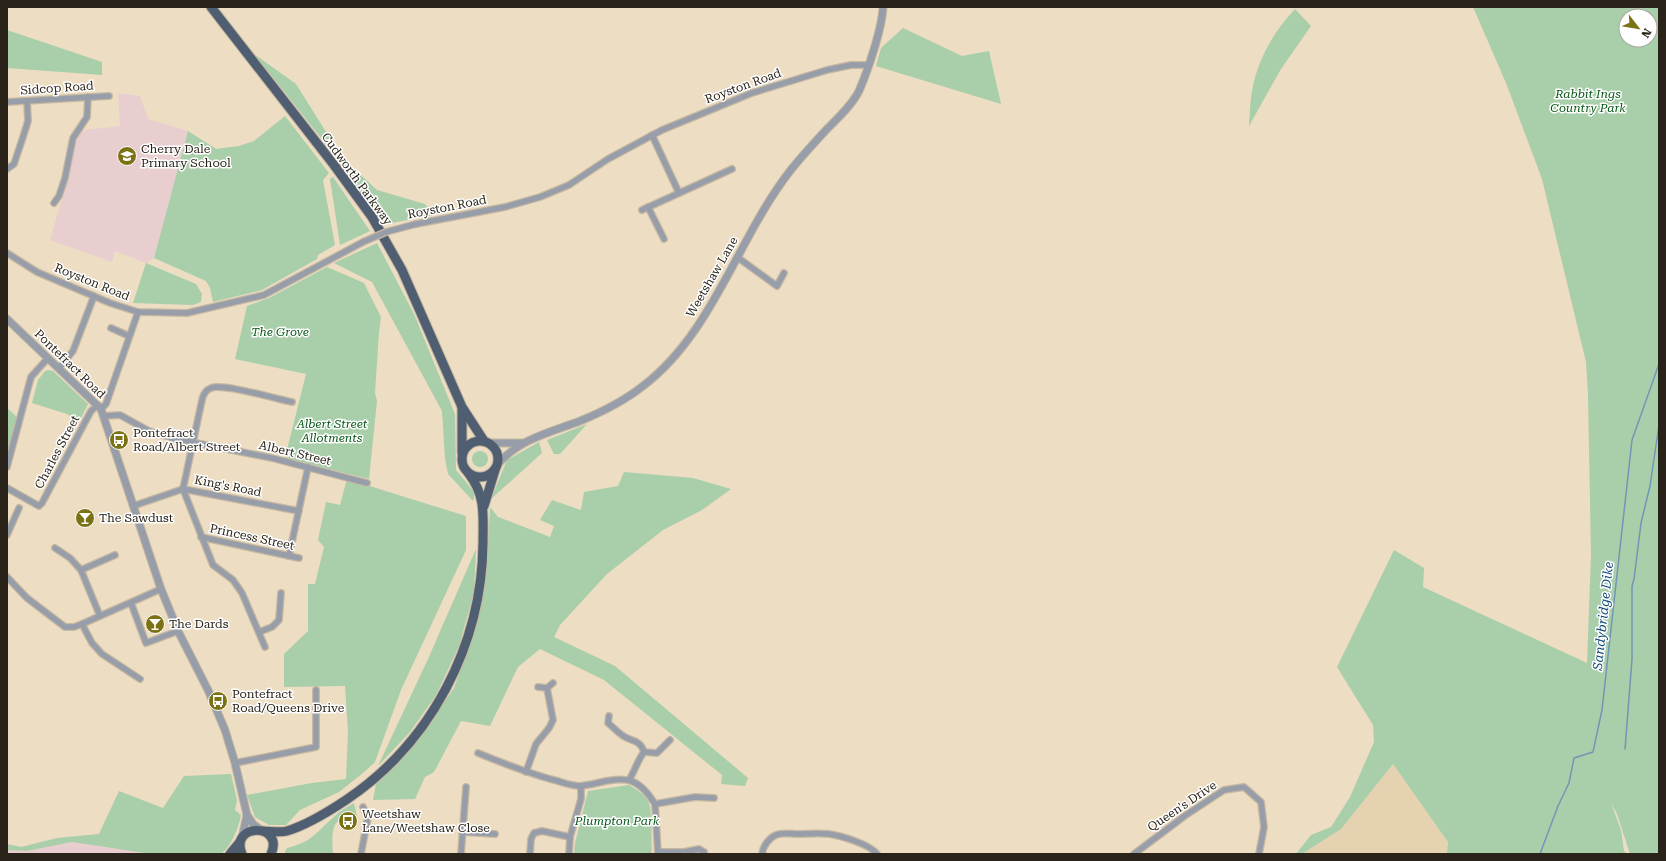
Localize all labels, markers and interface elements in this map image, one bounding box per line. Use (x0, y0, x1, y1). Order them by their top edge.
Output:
north arrow (1618, 8, 1658, 48)
text: N (1638, 26, 1654, 40)
street label: Royston Road (703, 66, 783, 106)
street label: Sidcop Road (20, 78, 94, 98)
park label: Rabbit Ings Country Park (1550, 87, 1626, 115)
street label: Cudworth Parkway (319, 130, 396, 229)
place label: Cherry Dale Primary School (141, 142, 231, 170)
school or university icon: Cherry Dale Primary School (116, 145, 138, 167)
street label: Royston Road (406, 192, 488, 221)
street label: Weetshaw Lane (683, 234, 741, 320)
street label: Royston Road (52, 261, 132, 304)
park label: The Grove (251, 325, 309, 339)
street label: Pontefract Road (32, 327, 109, 402)
street label: Charles Street (32, 412, 82, 491)
park label: Albert Street Allotments (296, 417, 368, 445)
place label: Pontefract Road/Albert Street (133, 426, 241, 454)
bus stop icon: Pontefract Road/Albert Street (108, 429, 130, 451)
street label: Albert Street (258, 438, 333, 468)
street label: King's Road (193, 473, 263, 499)
bar icon: The Sawdust (74, 507, 96, 529)
place label: The Sawdust (99, 511, 174, 525)
street label: Princess Street (208, 521, 296, 553)
water label: Sandybridge Dike (1590, 560, 1616, 672)
bar icon: The Dards (144, 613, 166, 635)
place label: The Dards (169, 617, 229, 631)
place label: Pontefract Road/Queens Drive (232, 687, 345, 715)
bus stop icon: Pontefract Road/Queens Drive (207, 690, 229, 712)
street label: Queen's Drive (1145, 778, 1219, 834)
place label: Weetshaw Lane/Weetshaw Close (362, 807, 490, 835)
bus stop icon: Weetshaw Lane/Weetshaw Close (337, 810, 359, 832)
park label: Plumpton Park (574, 814, 660, 828)

